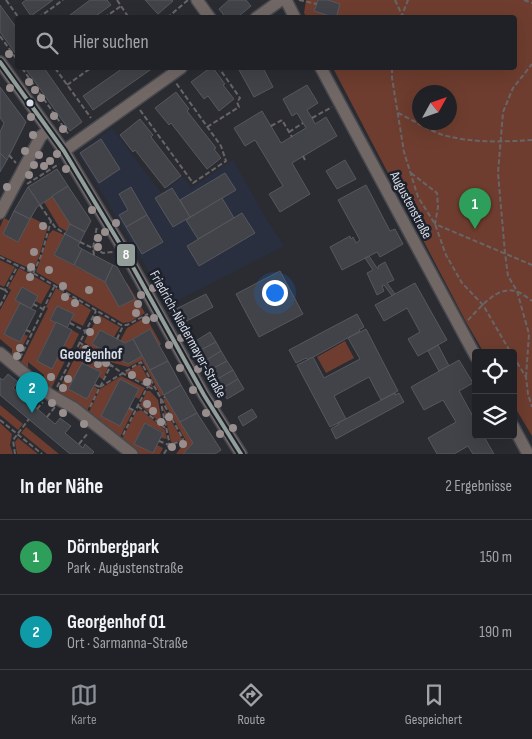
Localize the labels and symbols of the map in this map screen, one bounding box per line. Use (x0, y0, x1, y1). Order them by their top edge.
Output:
north arrow (412, 85, 457, 130)
unlabelled marker (25, 98, 35, 108)
street label: Augustenstraße (386, 167, 436, 242)
pin: 1 (459, 188, 491, 229)
line badge: 8 (116, 243, 136, 267)
text: 8 (123, 246, 130, 263)
street label: Friedrich-Niedermayer-Straße (146, 267, 230, 401)
your location (262, 280, 288, 306)
district label: Georgenhof (60, 345, 122, 364)
pin: 2 (16, 372, 48, 413)

